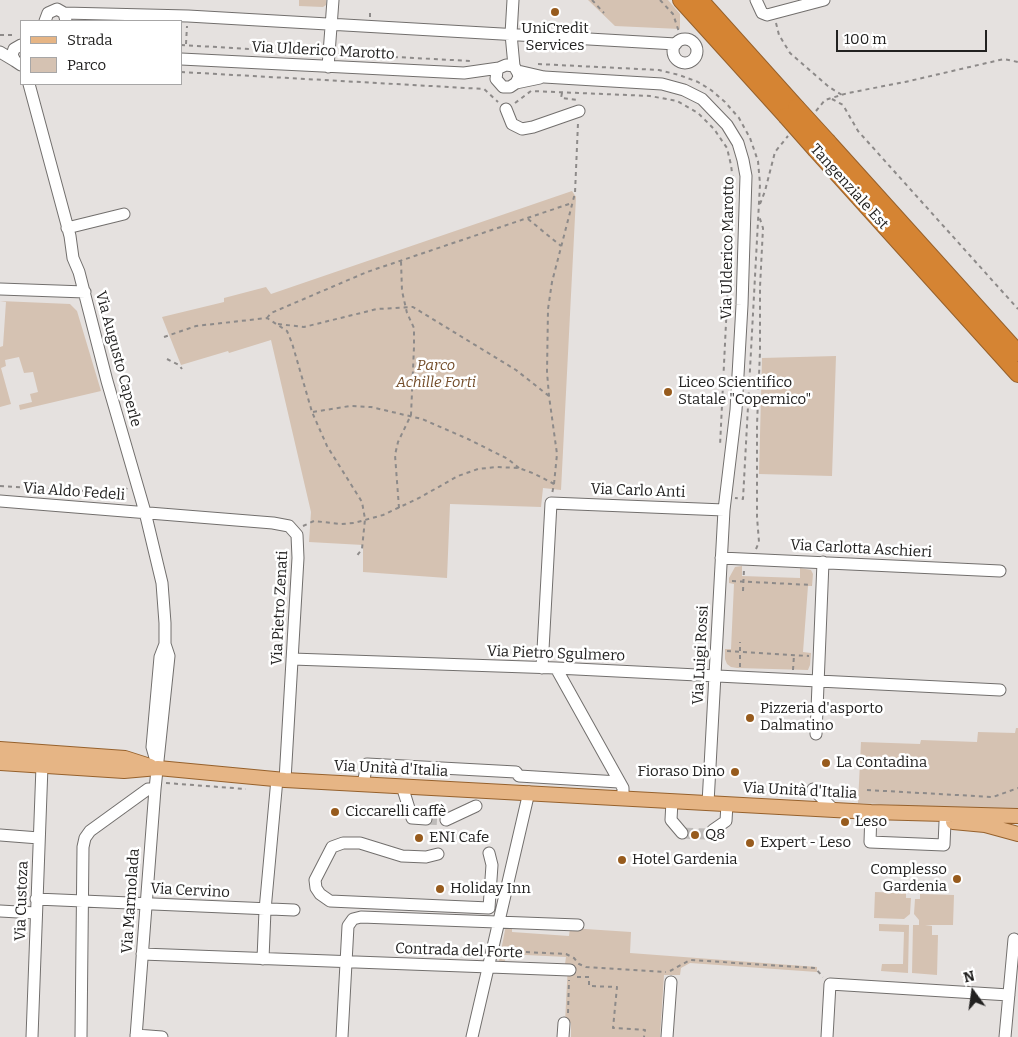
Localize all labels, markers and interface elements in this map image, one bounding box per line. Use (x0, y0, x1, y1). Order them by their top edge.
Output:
marker: UniCredit Services (549, 6, 561, 18)
legend (20, 20, 182, 85)
place label: UniCredit Services (521, 20, 589, 55)
scale bar (838, 20, 989, 52)
text: 100 m (844, 30, 887, 48)
text: Strada (67, 31, 113, 49)
street label: Via Ulderico Marotto (251, 38, 395, 64)
text: Parco (67, 56, 106, 74)
street label: Tangenziale Est (806, 141, 892, 233)
street label: Via Ulderico Marotto (718, 176, 738, 320)
street label: Via Augusto Caperle (91, 289, 145, 429)
park label: Parco Achille Forti (396, 357, 476, 392)
place label: Liceo Scientifico Statale "Copernico" (678, 374, 811, 409)
marker: Liceo Scientifico Statale "Copernico" (662, 386, 674, 398)
street label: Via Aldo Fedeli (22, 479, 126, 505)
street label: Via Carlo Anti (590, 480, 686, 502)
street label: Via Carlotta Aschieri (790, 536, 932, 562)
street label: Via Pietro Zenati (268, 550, 292, 666)
street label: Via Luigi Rossi (689, 605, 713, 705)
street label: Via Pietro Sgulmero (487, 643, 625, 665)
place label: Pizzeria d'asporto Dalmatino (760, 700, 883, 735)
marker: Pizzeria d'asporto Dalmatino (744, 712, 756, 724)
place label: La Contadina (836, 754, 927, 772)
street label: Via Unità d'Italia (333, 757, 449, 781)
marker: La Contadina (820, 757, 832, 769)
place label: Fioraso Dino (637, 763, 725, 781)
marker: Fioraso Dino (729, 766, 741, 778)
street label: Via Unità d'Italia (742, 779, 858, 803)
place label: Ciccarelli caffè (345, 803, 446, 821)
marker: Ciccarelli caffè (329, 806, 341, 818)
place label: Leso (855, 813, 887, 831)
marker: Leso (839, 816, 851, 828)
place label: Q8 (705, 826, 725, 844)
place label: ENI Cafe (429, 829, 489, 847)
marker: Q8 (689, 829, 701, 841)
marker: ENI Cafe (413, 832, 425, 844)
place label: Expert - Leso (760, 834, 851, 852)
marker: Expert - Leso (744, 837, 756, 849)
street label: Via Marmolada (118, 848, 144, 954)
place label: Hotel Gardenia (632, 851, 737, 869)
marker: Hotel Gardenia (616, 854, 628, 866)
street label: Via Custoza (12, 861, 32, 941)
place label: Complesso Gardenia (870, 861, 947, 896)
marker: Complesso Gardenia (951, 873, 963, 885)
street label: Via Cervino (150, 880, 230, 902)
place label: Holiday Inn (450, 880, 531, 898)
marker: Holiday Inn (434, 883, 446, 895)
street label: Contrada del Forte (395, 940, 523, 962)
north arrow (948, 967, 998, 1017)
text: N (962, 967, 977, 987)

